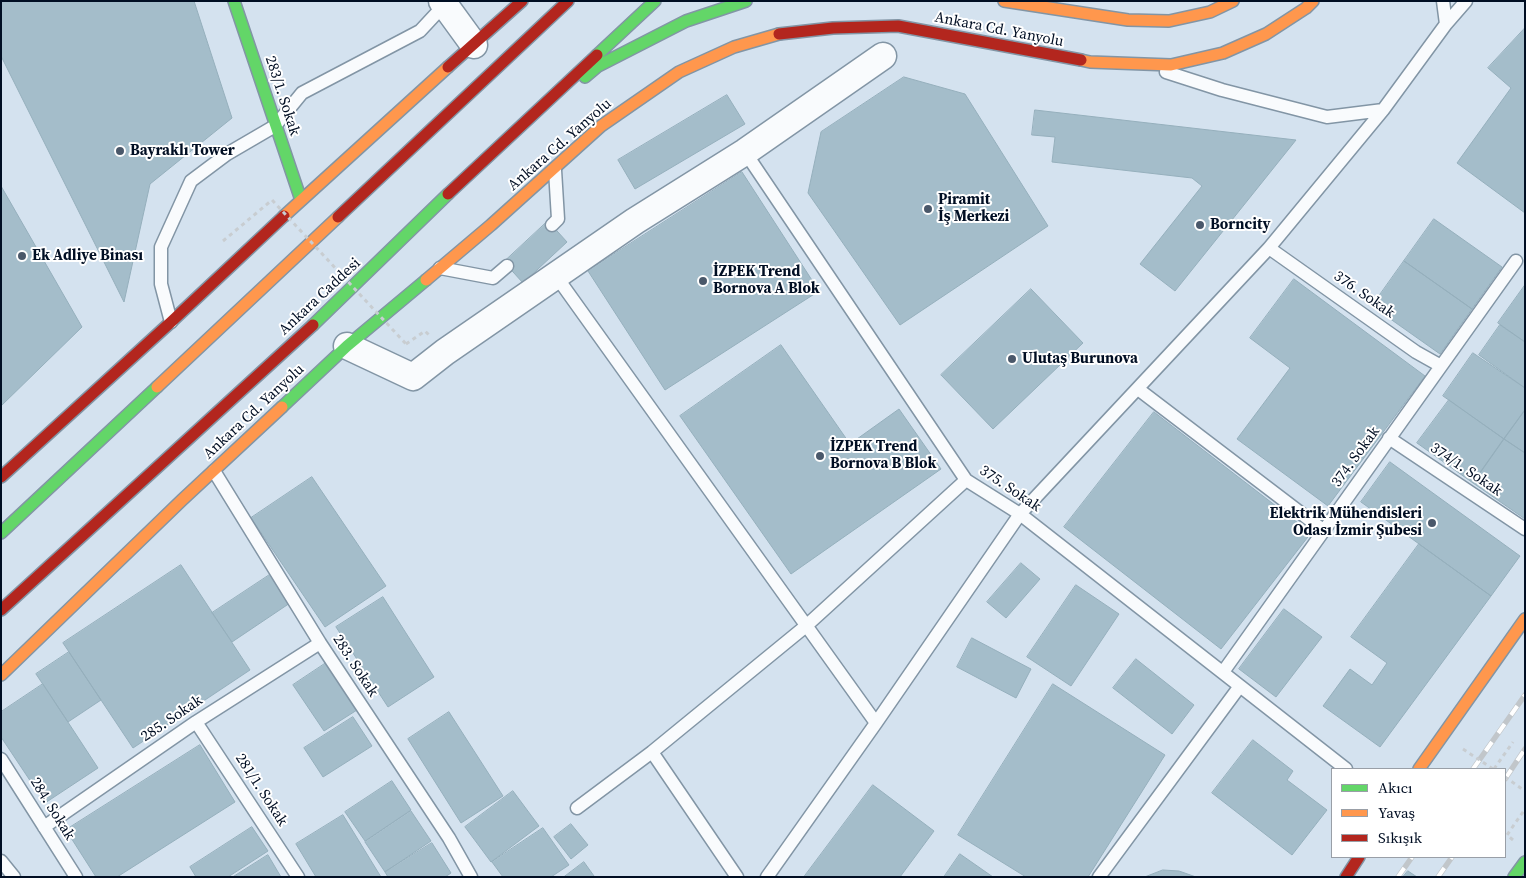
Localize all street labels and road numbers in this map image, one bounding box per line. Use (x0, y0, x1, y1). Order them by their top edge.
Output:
street label: Ankara Cd. Yanyolu (933, 9, 1065, 51)
street label: 283/1. Sokak (261, 54, 303, 138)
street label: Ankara Cd. Yanyolu (505, 95, 615, 195)
street label: Ankara Caddesi (276, 255, 364, 339)
street label: 376. Sokak (1330, 267, 1398, 323)
street label: Ankara Cd. Yanyolu (200, 361, 308, 463)
street label: 374. Sokak (1328, 423, 1384, 491)
street label: 374/1. Sokak (1427, 439, 1505, 501)
street label: 375. Sokak (976, 462, 1044, 516)
street label: 283. Sokak (328, 632, 382, 700)
street label: 285. Sokak (138, 692, 206, 746)
street label: 281/1. Sokak (231, 750, 291, 830)
street label: 284. Sokak (26, 774, 78, 844)

